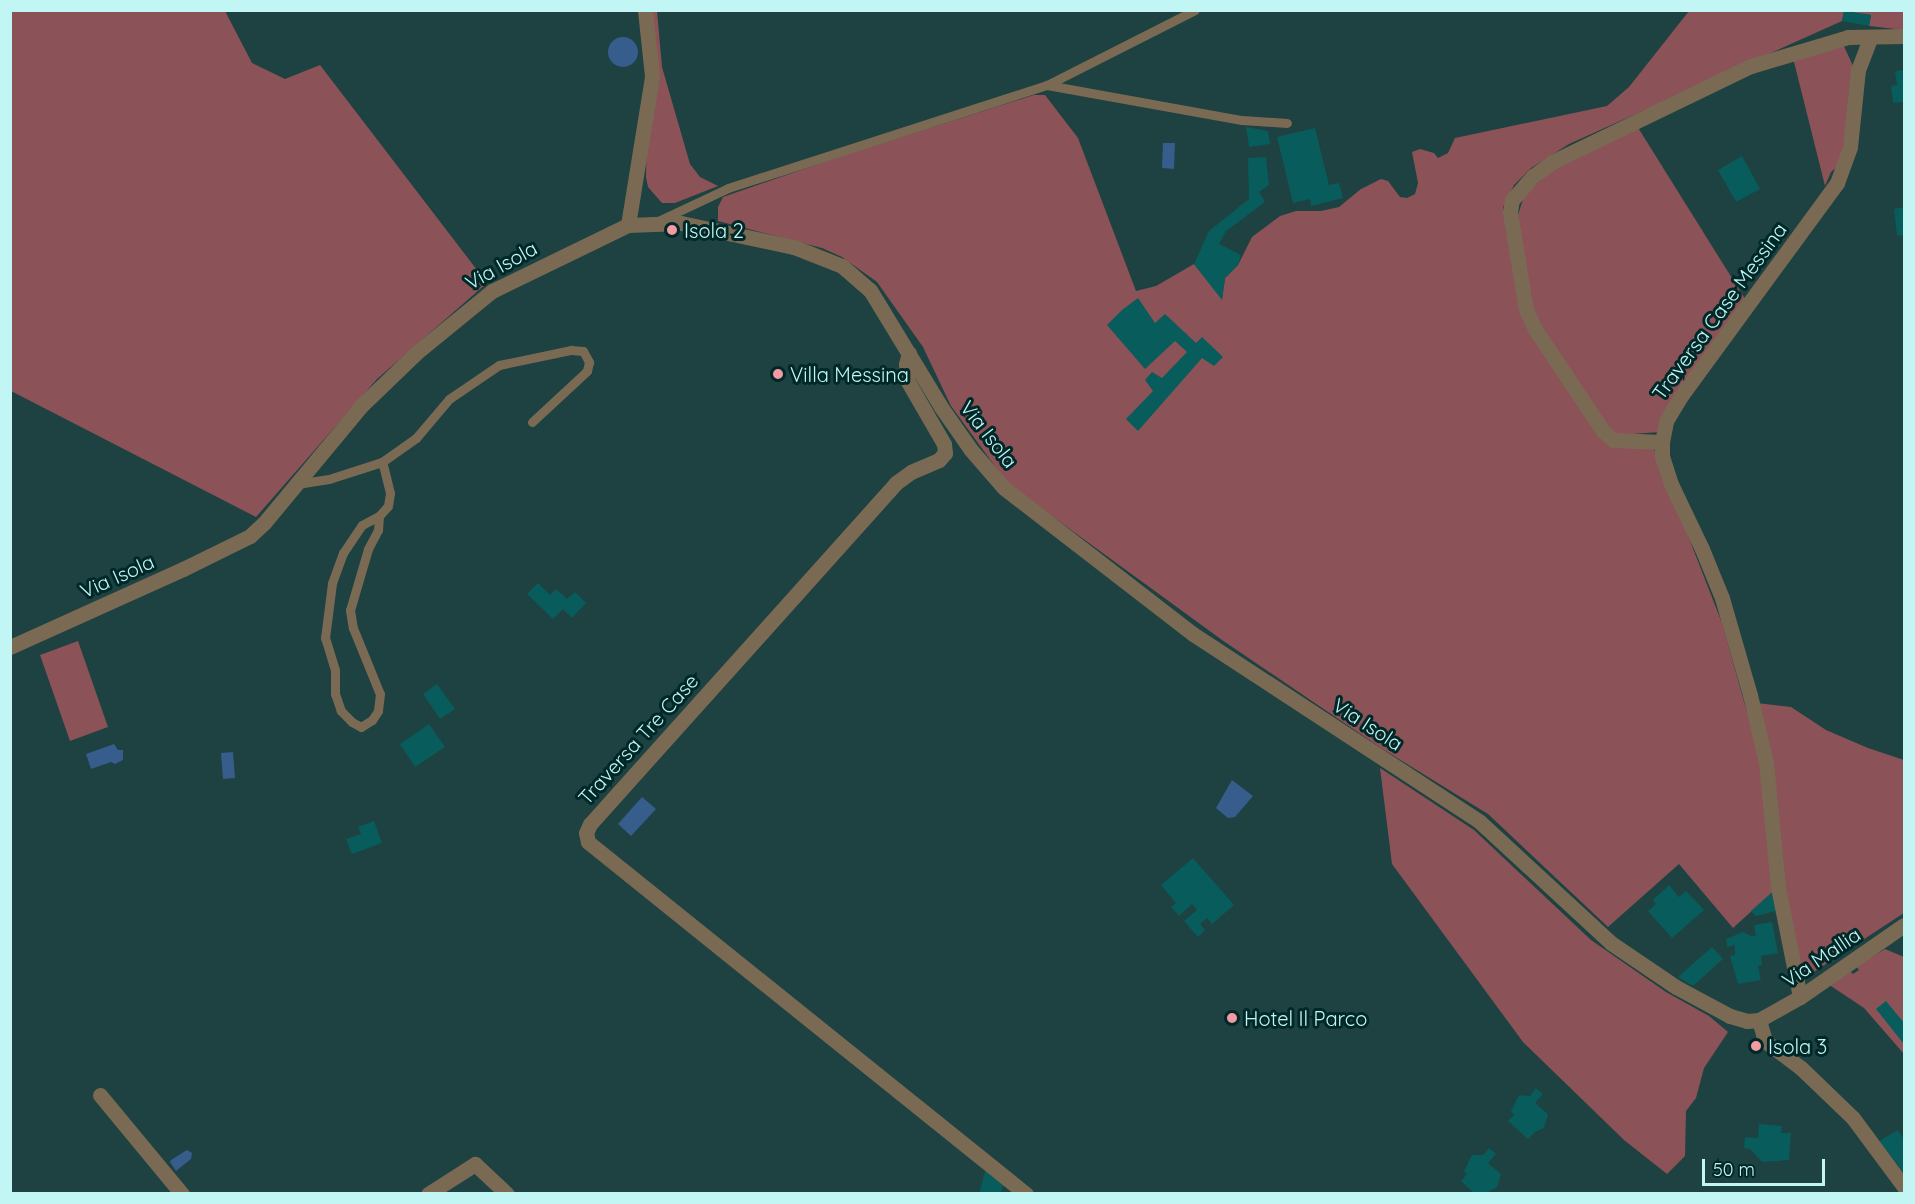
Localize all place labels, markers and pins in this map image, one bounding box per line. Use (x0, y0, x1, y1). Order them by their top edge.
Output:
place label: Isola 2 (684, 218, 744, 242)
marker: Isola 2 (665, 223, 679, 237)
place label: Villa Messina (790, 362, 909, 386)
marker: Villa Messina (771, 367, 785, 381)
place label: Hotel Il Parco (1244, 1006, 1367, 1030)
marker: Hotel Il Parco (1225, 1011, 1239, 1025)
place label: Isola 3 (1768, 1034, 1827, 1058)
marker: Isola 3 (1749, 1039, 1763, 1053)

